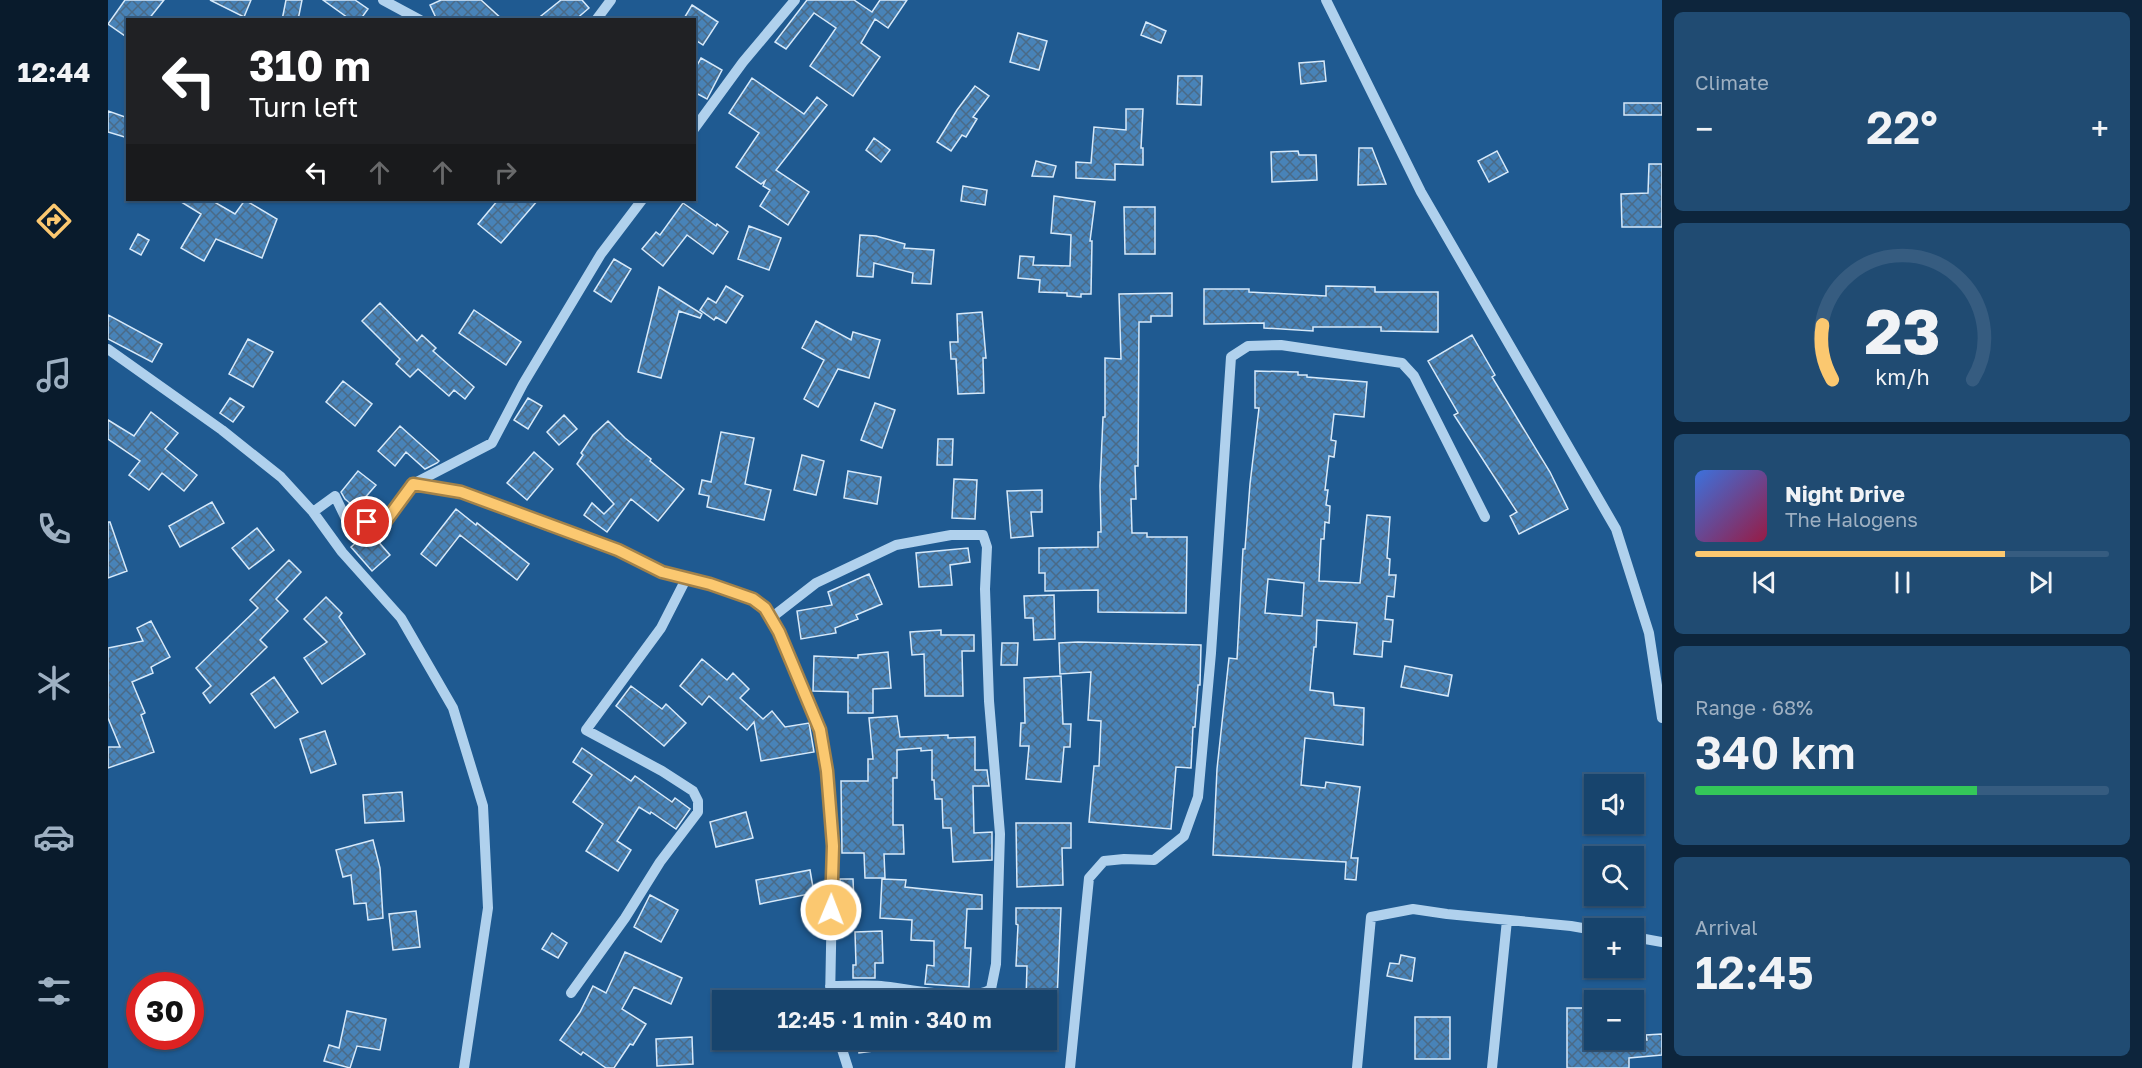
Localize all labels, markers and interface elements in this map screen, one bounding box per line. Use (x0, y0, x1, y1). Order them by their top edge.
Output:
text: 310 m (249, 40, 371, 90)
icon: left (150, 42, 228, 120)
text: 12:44 (18, 56, 90, 88)
text: Climate (1695, 70, 1769, 94)
text: Turn left (249, 91, 358, 123)
text: 22° (1866, 100, 1938, 154)
text: − (1695, 109, 1713, 148)
text: + (2091, 109, 2109, 148)
icon: left (300, 156, 333, 189)
icon: ahead (363, 156, 396, 189)
icon: ahead (426, 156, 459, 189)
icon: right (489, 156, 522, 189)
icon: directions (33, 200, 75, 242)
text: 23 (1864, 293, 1940, 368)
icon: music (33, 354, 75, 396)
text: km/h (1875, 364, 1929, 390)
text: Night Drive (1785, 480, 1905, 507)
pin (341, 496, 392, 547)
icon: arrive (350, 505, 383, 538)
text: The Halogens (1785, 507, 1918, 531)
icon: phone (33, 508, 75, 550)
icon: previous (1748, 566, 1781, 599)
icon: pause (1886, 566, 1919, 599)
icon: next (2024, 566, 2057, 599)
icon: climate (33, 662, 75, 704)
text: Range · 68% (1695, 695, 1813, 719)
text: 340 km (1695, 725, 1856, 779)
map controls (1584, 774, 1644, 1050)
button: sound (1584, 774, 1644, 834)
icon: car (33, 816, 75, 858)
button: search (1584, 846, 1644, 906)
position arrow (799, 878, 863, 942)
text: Arrival (1695, 915, 1758, 939)
button: + (1584, 918, 1644, 978)
text: 12:45 (1695, 945, 1814, 999)
icon: filters (33, 970, 75, 1012)
speed limit sign: 30 (126, 972, 204, 1050)
button: − (1584, 990, 1644, 1050)
text: 12:45 · 1 min · 340 m (777, 1006, 992, 1033)

